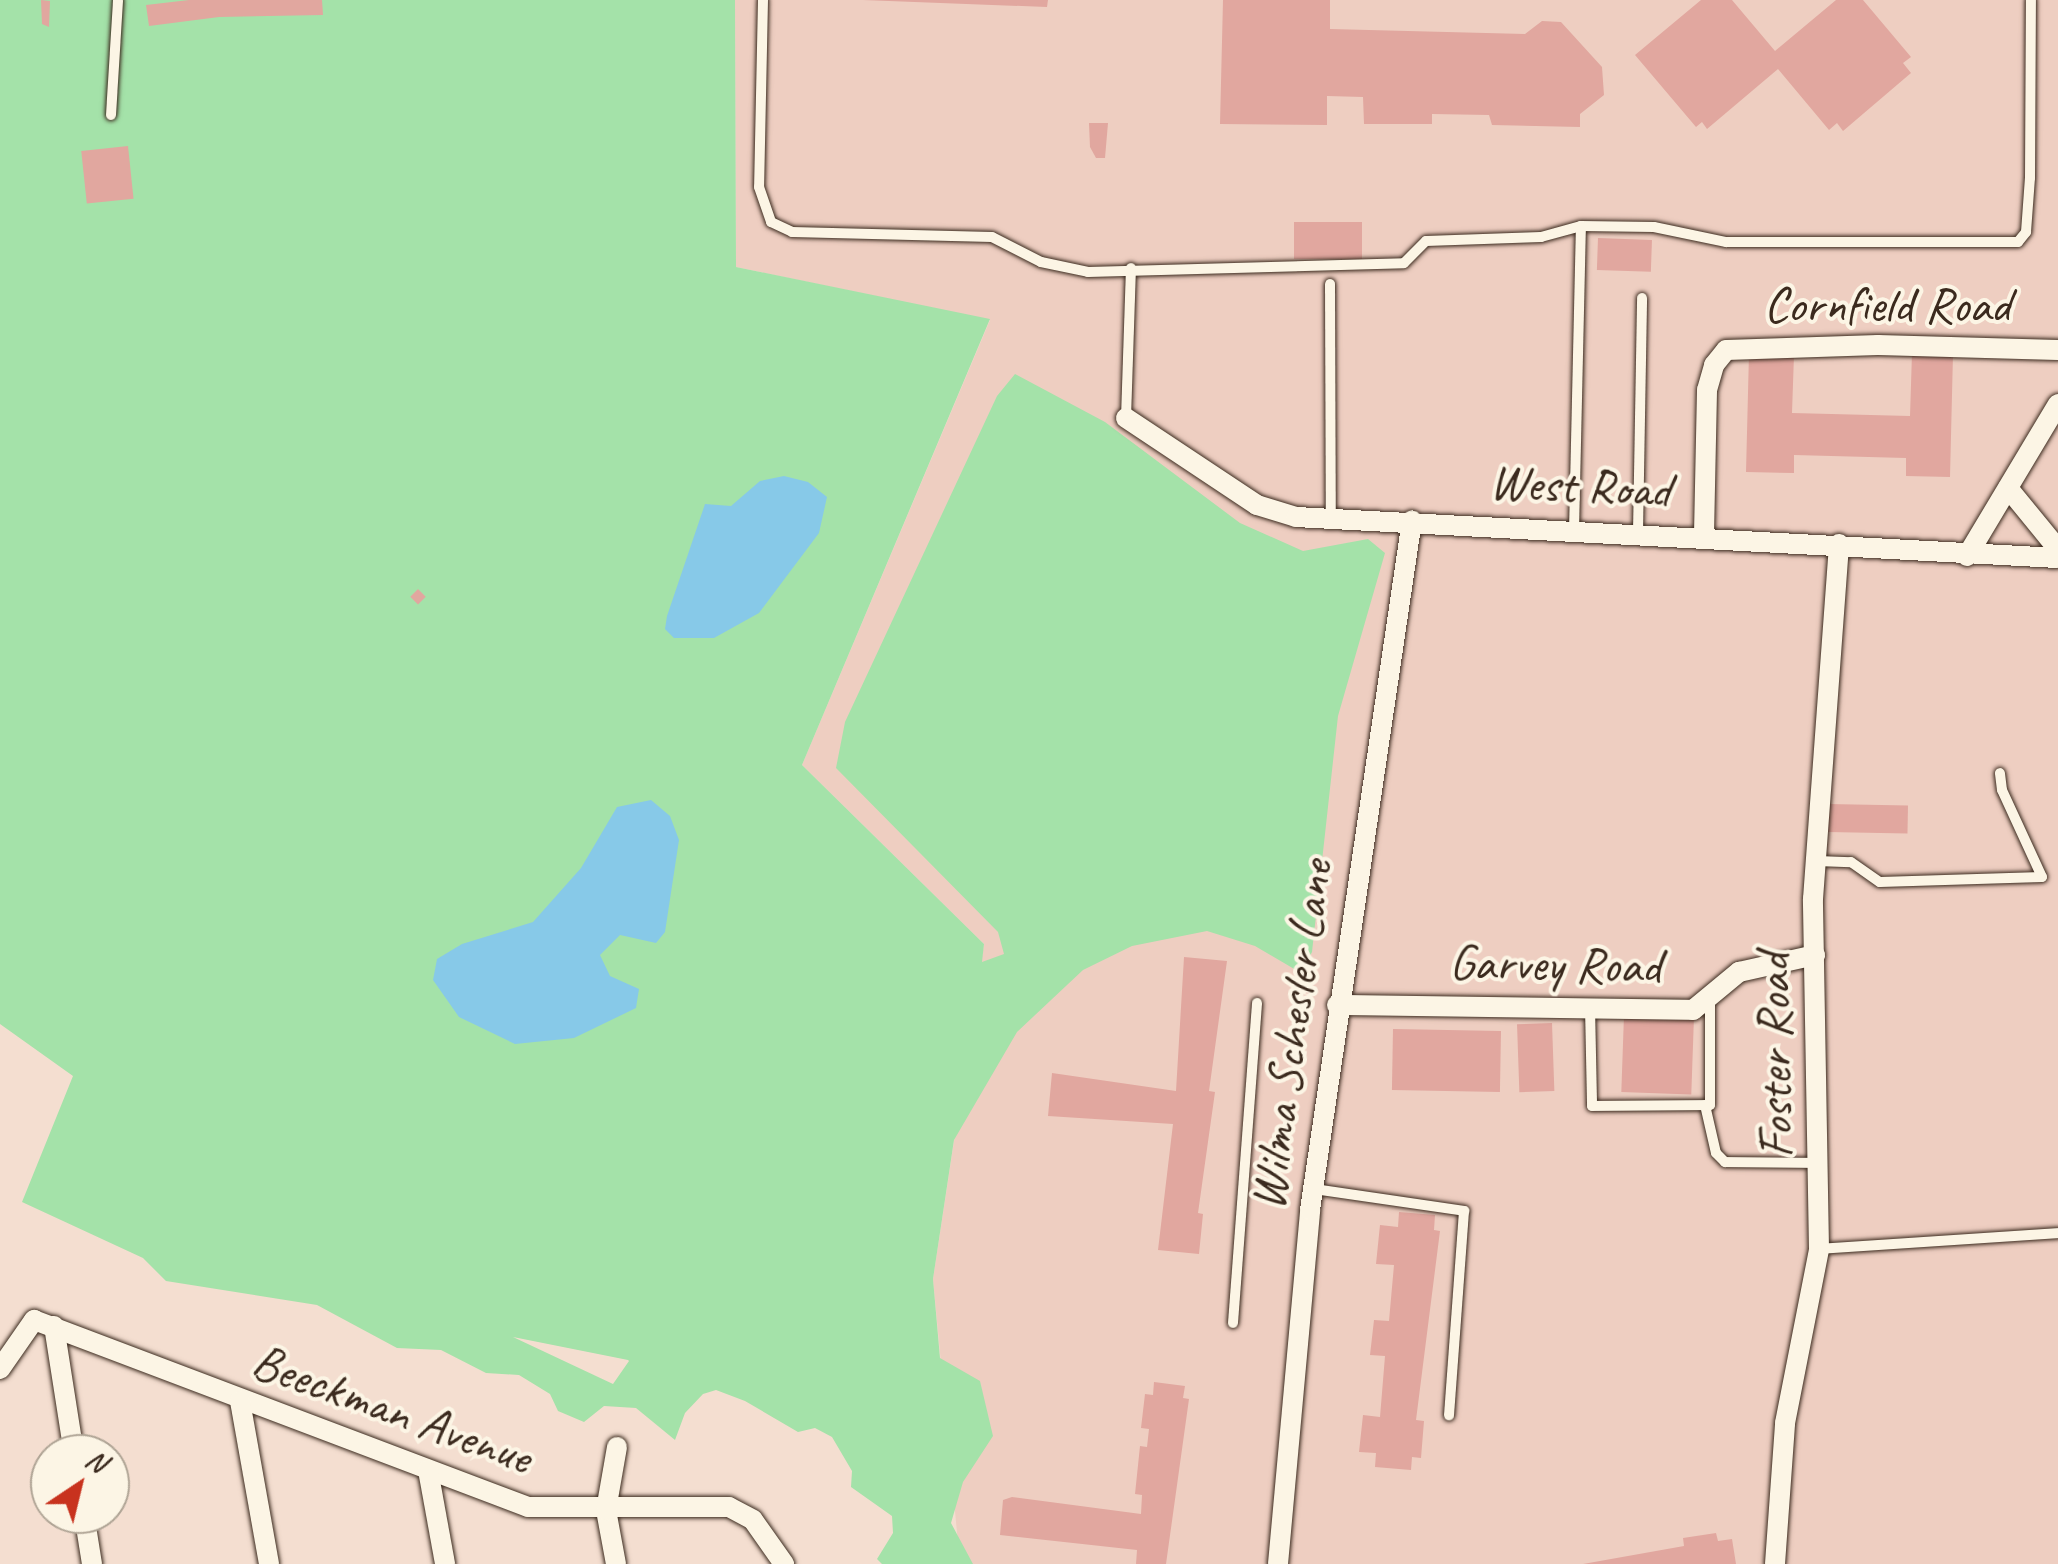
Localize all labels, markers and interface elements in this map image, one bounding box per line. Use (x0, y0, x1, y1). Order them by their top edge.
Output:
street label: Cornfield Road (1765, 275, 2009, 335)
street label: West Road (1487, 451, 1673, 521)
street label: Wilma Schesler Lane (1237, 857, 1345, 1213)
street label: Garvey Road (1450, 932, 1660, 996)
street label: Foster Road (1742, 954, 1806, 1158)
street label: Beeckman Avenue (244, 1331, 540, 1487)
north arrow (30, 1434, 130, 1534)
text: N (79, 1441, 113, 1480)

